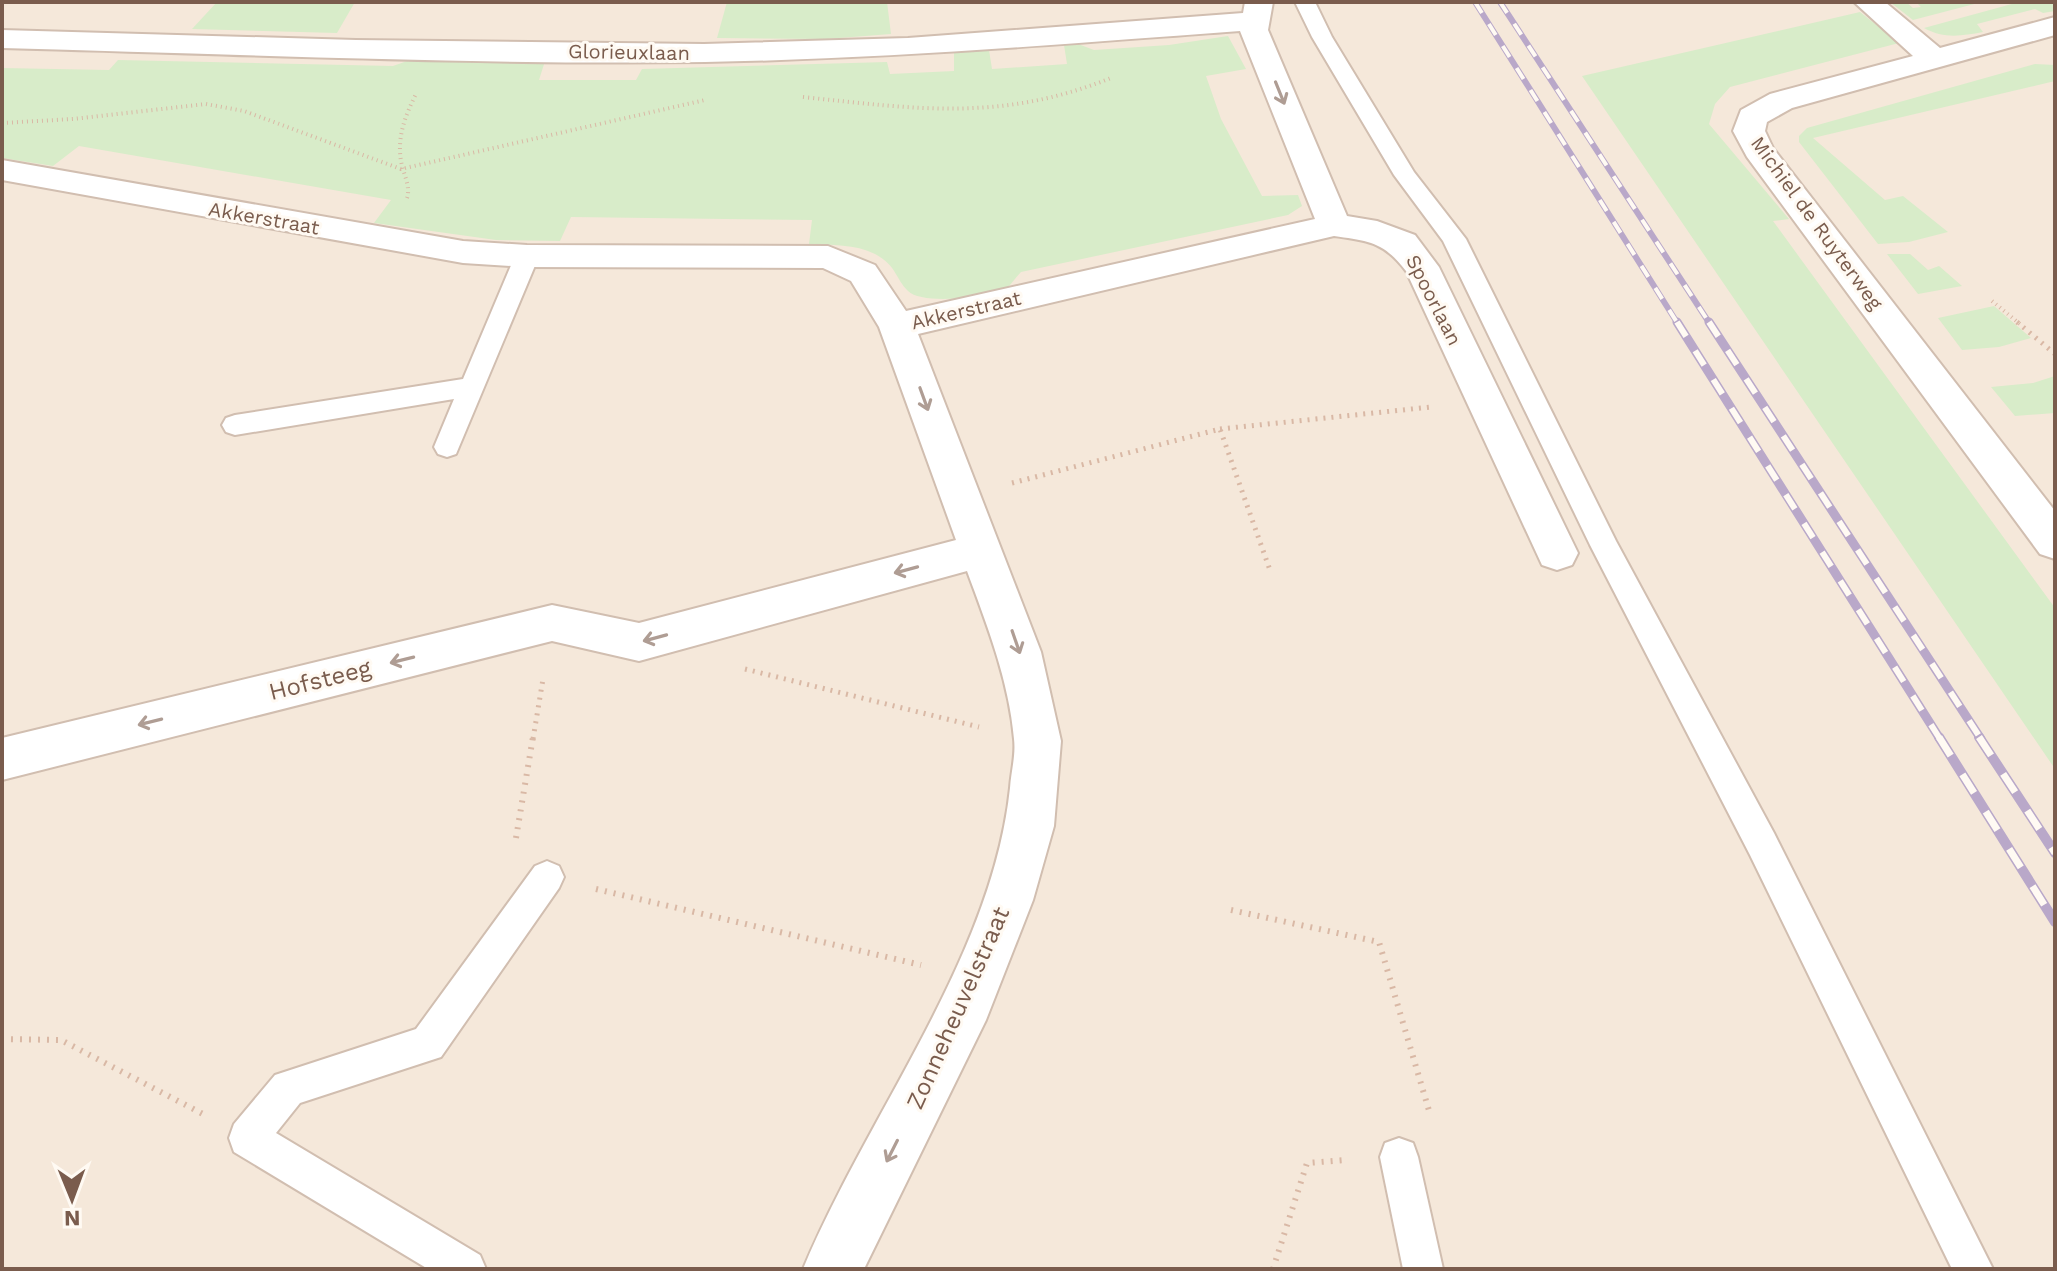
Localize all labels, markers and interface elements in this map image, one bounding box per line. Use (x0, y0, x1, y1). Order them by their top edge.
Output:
street label: Glorieuxlaan (568, 39, 690, 65)
one-way arrow (1274, 81, 1289, 105)
street label: Michiel de Ruyterweg (1746, 132, 1888, 315)
street label: Akkerstraat (207, 196, 322, 240)
street label: Spoorlaan (1401, 251, 1467, 349)
street label: Akkerstraat (909, 286, 1024, 334)
one-way arrow (918, 386, 932, 411)
one-way arrow (894, 564, 920, 579)
one-way arrow (1009, 629, 1024, 654)
one-way arrow (643, 631, 669, 646)
one-way arrow (390, 653, 416, 668)
street label: Hofsteeg (266, 654, 374, 706)
one-way arrow (138, 716, 163, 731)
street label: Zonneheuvelstraat (901, 902, 1015, 1114)
one-way arrow (884, 1138, 900, 1162)
north arrow (32, 1159, 112, 1239)
text: N (64, 1206, 81, 1231)

